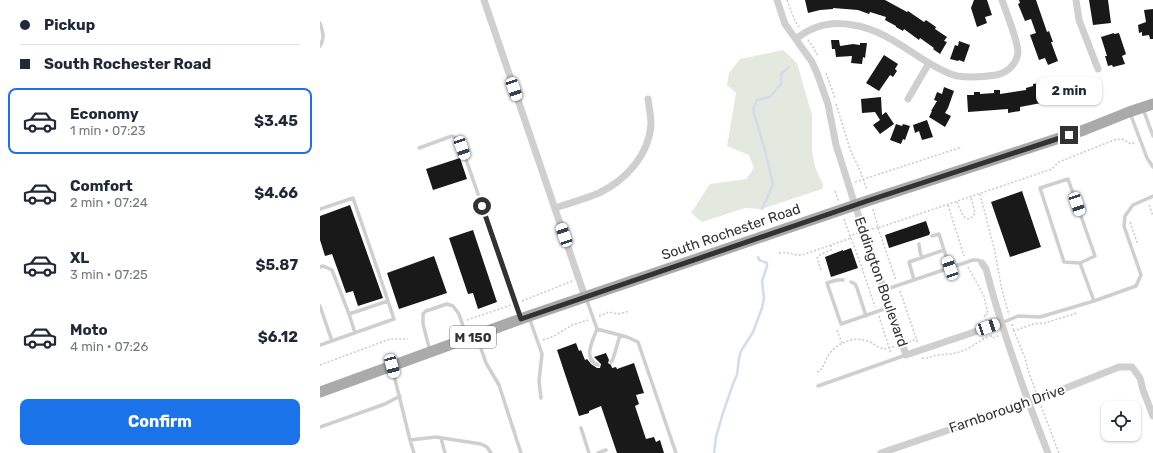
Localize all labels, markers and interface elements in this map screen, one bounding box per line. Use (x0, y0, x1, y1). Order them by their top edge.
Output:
text: Pickup (44, 16, 95, 34)
text: South Rochester Road (44, 55, 211, 73)
car (504, 76, 524, 102)
callout: 2 min (1036, 77, 1102, 105)
text: 2 min (1051, 83, 1087, 98)
icon: car (22, 103, 58, 139)
text: Economy (70, 105, 139, 123)
text: $3.45 (254, 112, 298, 130)
text: 1 min · 07:23 (70, 123, 146, 138)
route end (1060, 126, 1078, 144)
car (452, 135, 472, 161)
icon: car (22, 175, 58, 211)
text: Comfort (70, 177, 133, 195)
text: $4.66 (254, 184, 298, 202)
car (1067, 191, 1087, 217)
text: 2 min · 07:24 (70, 195, 148, 210)
route start (473, 197, 491, 215)
street label: South Rochester Road (659, 200, 803, 264)
street label: Eddington Boulevard (851, 215, 911, 349)
car (554, 222, 574, 248)
icon: car (22, 247, 58, 283)
text: XL (70, 249, 89, 267)
car (940, 255, 960, 281)
text: $5.87 (255, 256, 298, 274)
text: 3 min · 07:25 (70, 267, 148, 282)
car (975, 317, 1001, 337)
icon: car (22, 319, 58, 355)
text: Moto (70, 321, 108, 339)
road number: M 150 (450, 326, 496, 348)
text: $6.12 (258, 328, 298, 346)
text: 4 min · 07:26 (70, 339, 148, 354)
car (383, 353, 401, 379)
street label: Farnborough Drive (947, 381, 1067, 437)
button: Confirm (20, 399, 300, 445)
map controls (1101, 401, 1141, 441)
button: locate (1101, 401, 1141, 441)

